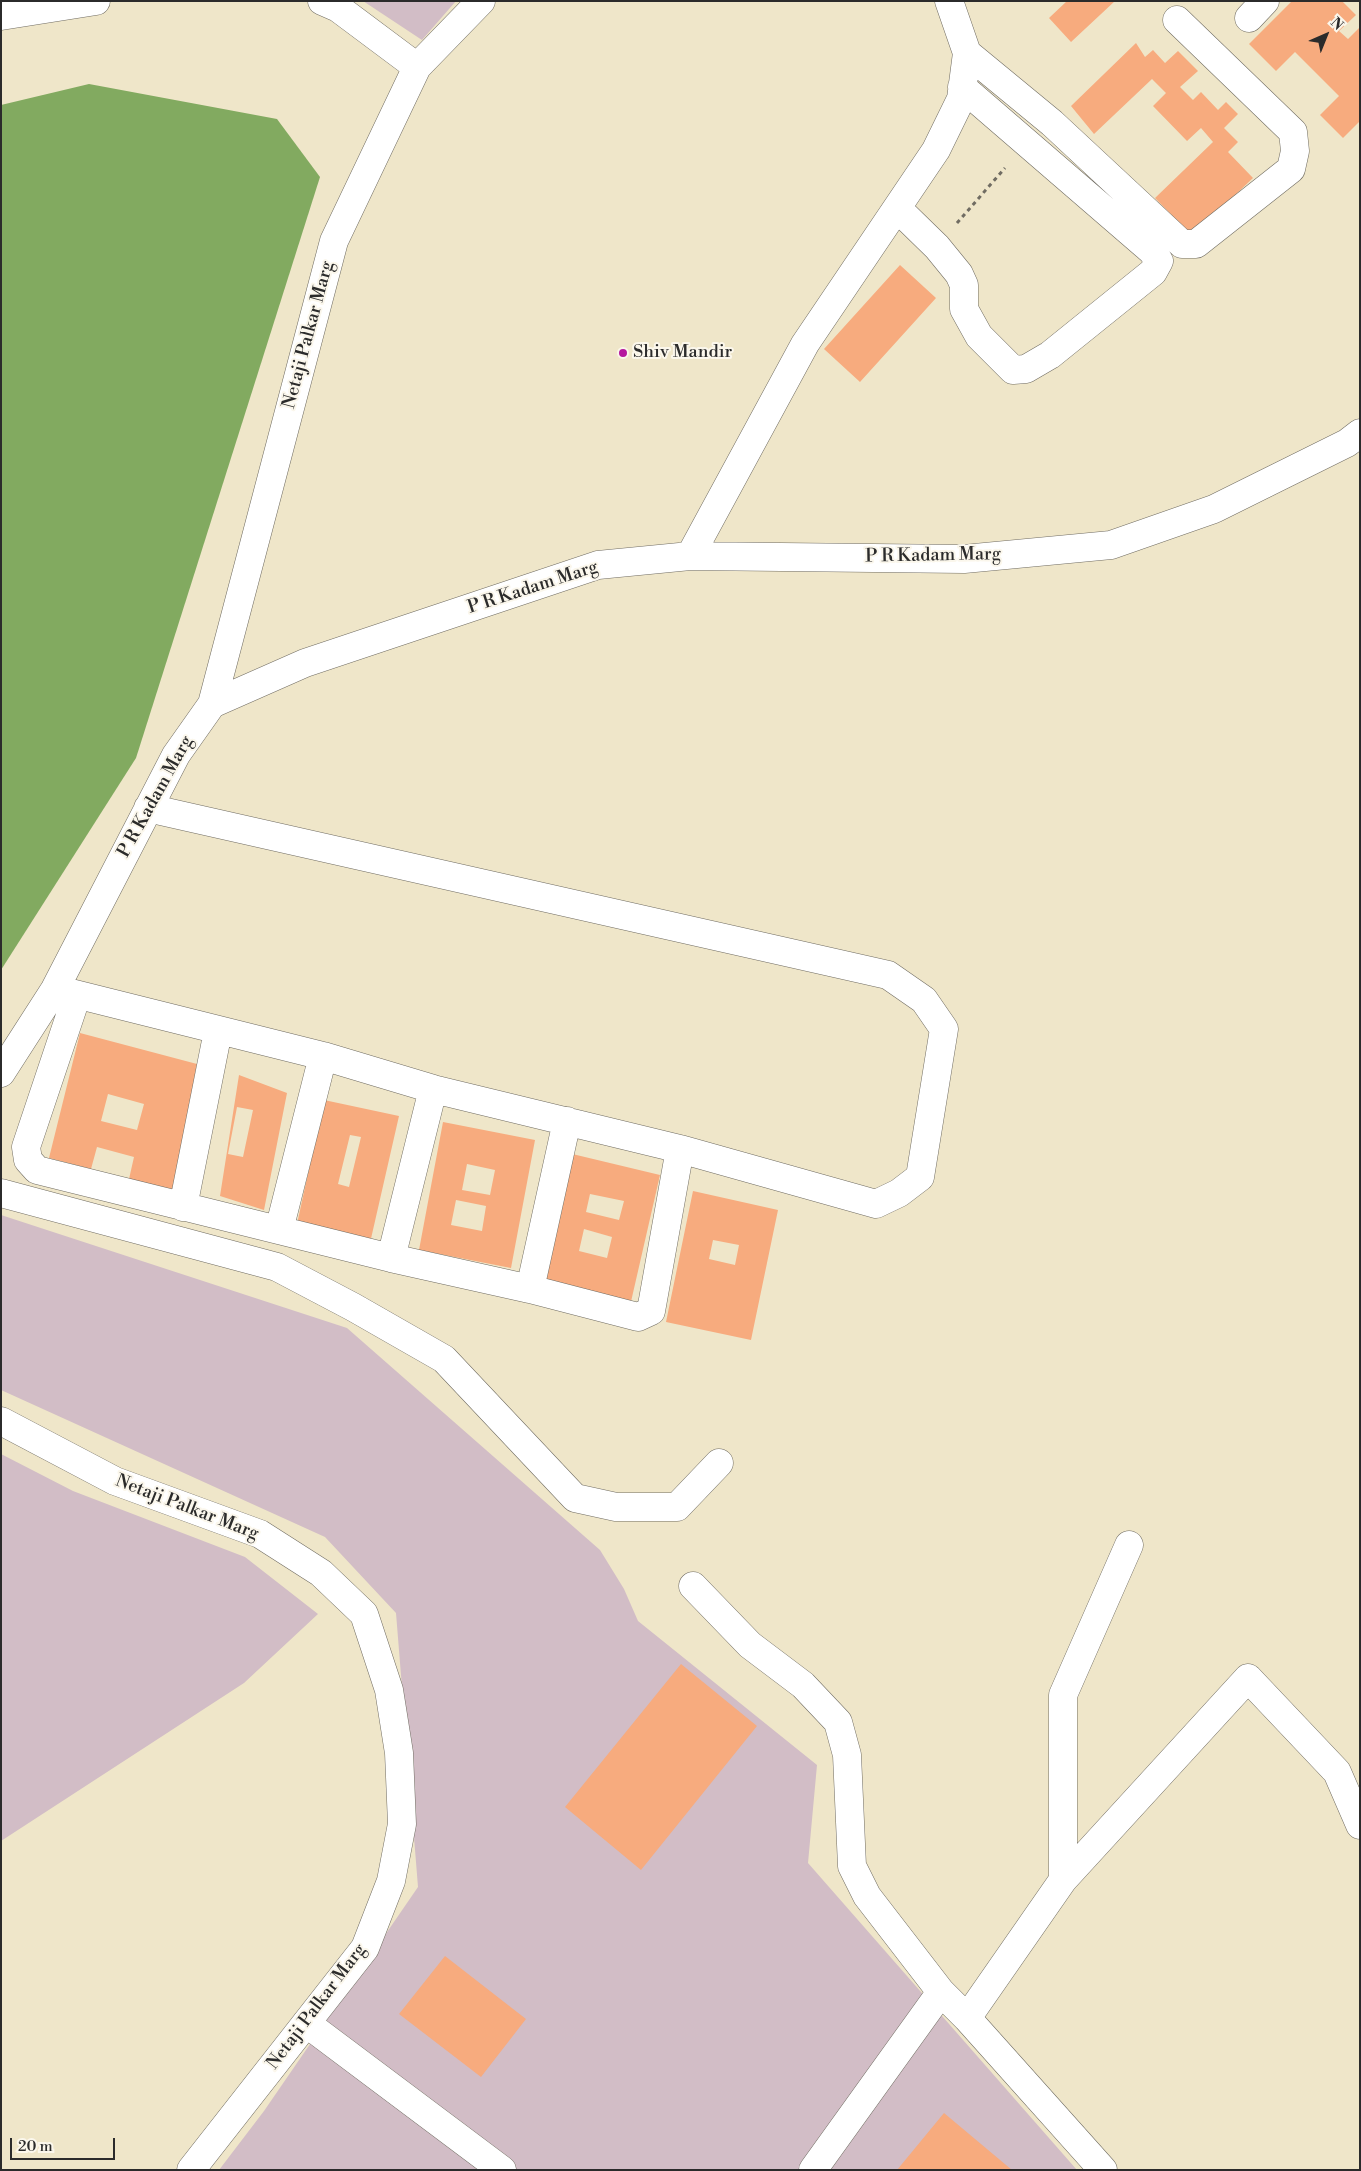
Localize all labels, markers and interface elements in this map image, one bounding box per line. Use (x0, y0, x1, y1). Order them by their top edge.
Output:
north arrow (1301, 10, 1351, 60)
text: N (1326, 14, 1347, 35)
street label: Netaji Palkar Marg (279, 259, 339, 411)
place label: Shiv Mandir (633, 342, 732, 364)
marker: Shiv Mandir (617, 347, 629, 359)
street label: P R Kadam Marg (865, 544, 1001, 568)
street label: P R Kadam Marg (465, 557, 601, 619)
street label: P R Kadam Marg (114, 732, 198, 862)
street label: Netaji Palkar Marg (112, 1471, 262, 1545)
street label: Netaji Palkar Marg (263, 1940, 371, 2074)
scale bar (12, 2128, 118, 2160)
text: 20 m (18, 2137, 53, 2156)

